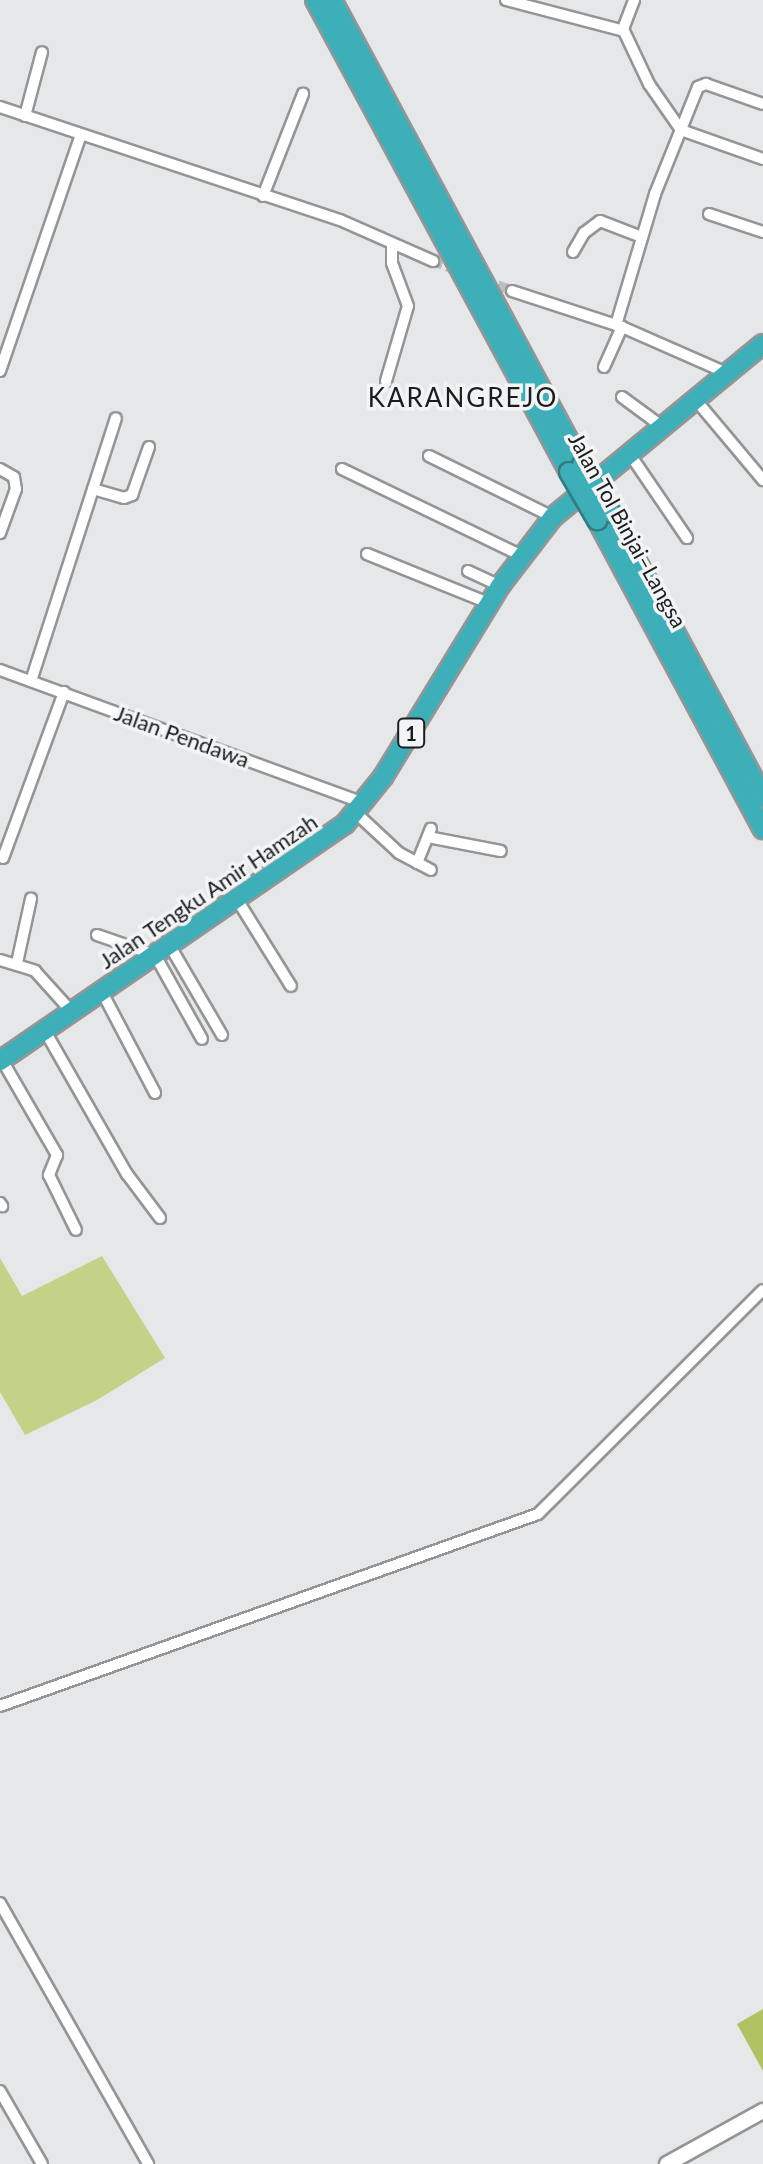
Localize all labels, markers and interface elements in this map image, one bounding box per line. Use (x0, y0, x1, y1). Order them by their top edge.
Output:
district label: KARANGREJO (368, 382, 558, 414)
street label: Jalan Tol Binjai–Langsa (563, 428, 693, 632)
street label: Jalan Pendawa (111, 699, 253, 773)
road number: 1 (397, 717, 425, 749)
street label: Jalan Tengku Amir Hamzah (93, 808, 323, 974)

